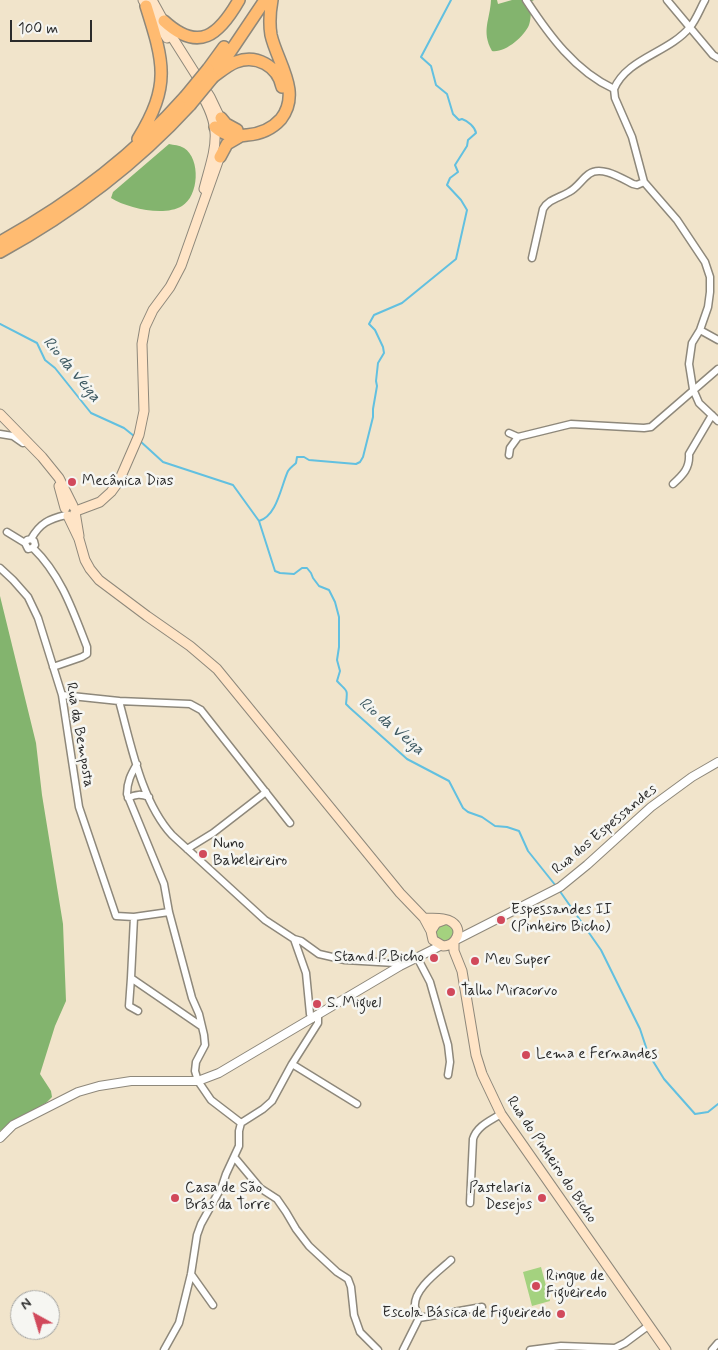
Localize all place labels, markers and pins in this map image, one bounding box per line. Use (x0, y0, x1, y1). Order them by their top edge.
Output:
place label: Mecânica Dias (82, 473, 174, 491)
marker: Mecânica Dias (66, 476, 78, 488)
place label: Nuno Babeleireiro (213, 836, 287, 871)
marker: Nuno Babeleireiro (197, 848, 209, 860)
place label: Espessandes II (Pinheiro Bicho) (511, 902, 612, 937)
marker: Espessandes II (Pinheiro Bicho) (495, 914, 507, 926)
place label: Stand P.Bicho (334, 949, 424, 967)
marker: Stand P.Bicho (428, 952, 440, 964)
place label: Meu Super (485, 952, 550, 970)
marker: Meu Super (469, 955, 481, 967)
place label: Talho Miracorvo (461, 983, 558, 1001)
marker: Talho Miracorvo (445, 986, 457, 998)
place label: S. Miguel (327, 995, 381, 1013)
marker: S. Miguel (311, 998, 323, 1010)
place label: Lema e Fernandes (536, 1046, 657, 1064)
marker: Lema e Fernandes (520, 1049, 532, 1061)
place label: Casa de São Brás da Torre (185, 1180, 270, 1215)
place label: Pastelaria Desejos (469, 1180, 532, 1215)
marker: Casa de São Brás da Torre (169, 1192, 181, 1204)
marker: Pastelaria Desejos (536, 1192, 548, 1204)
place label: Ringue de Figueiredo (546, 1268, 607, 1303)
marker: Ringue de Figueiredo (530, 1280, 542, 1292)
place label: Escola Básica de Figueiredo (382, 1305, 551, 1323)
marker: Escola Básica de Figueiredo (555, 1308, 567, 1320)

